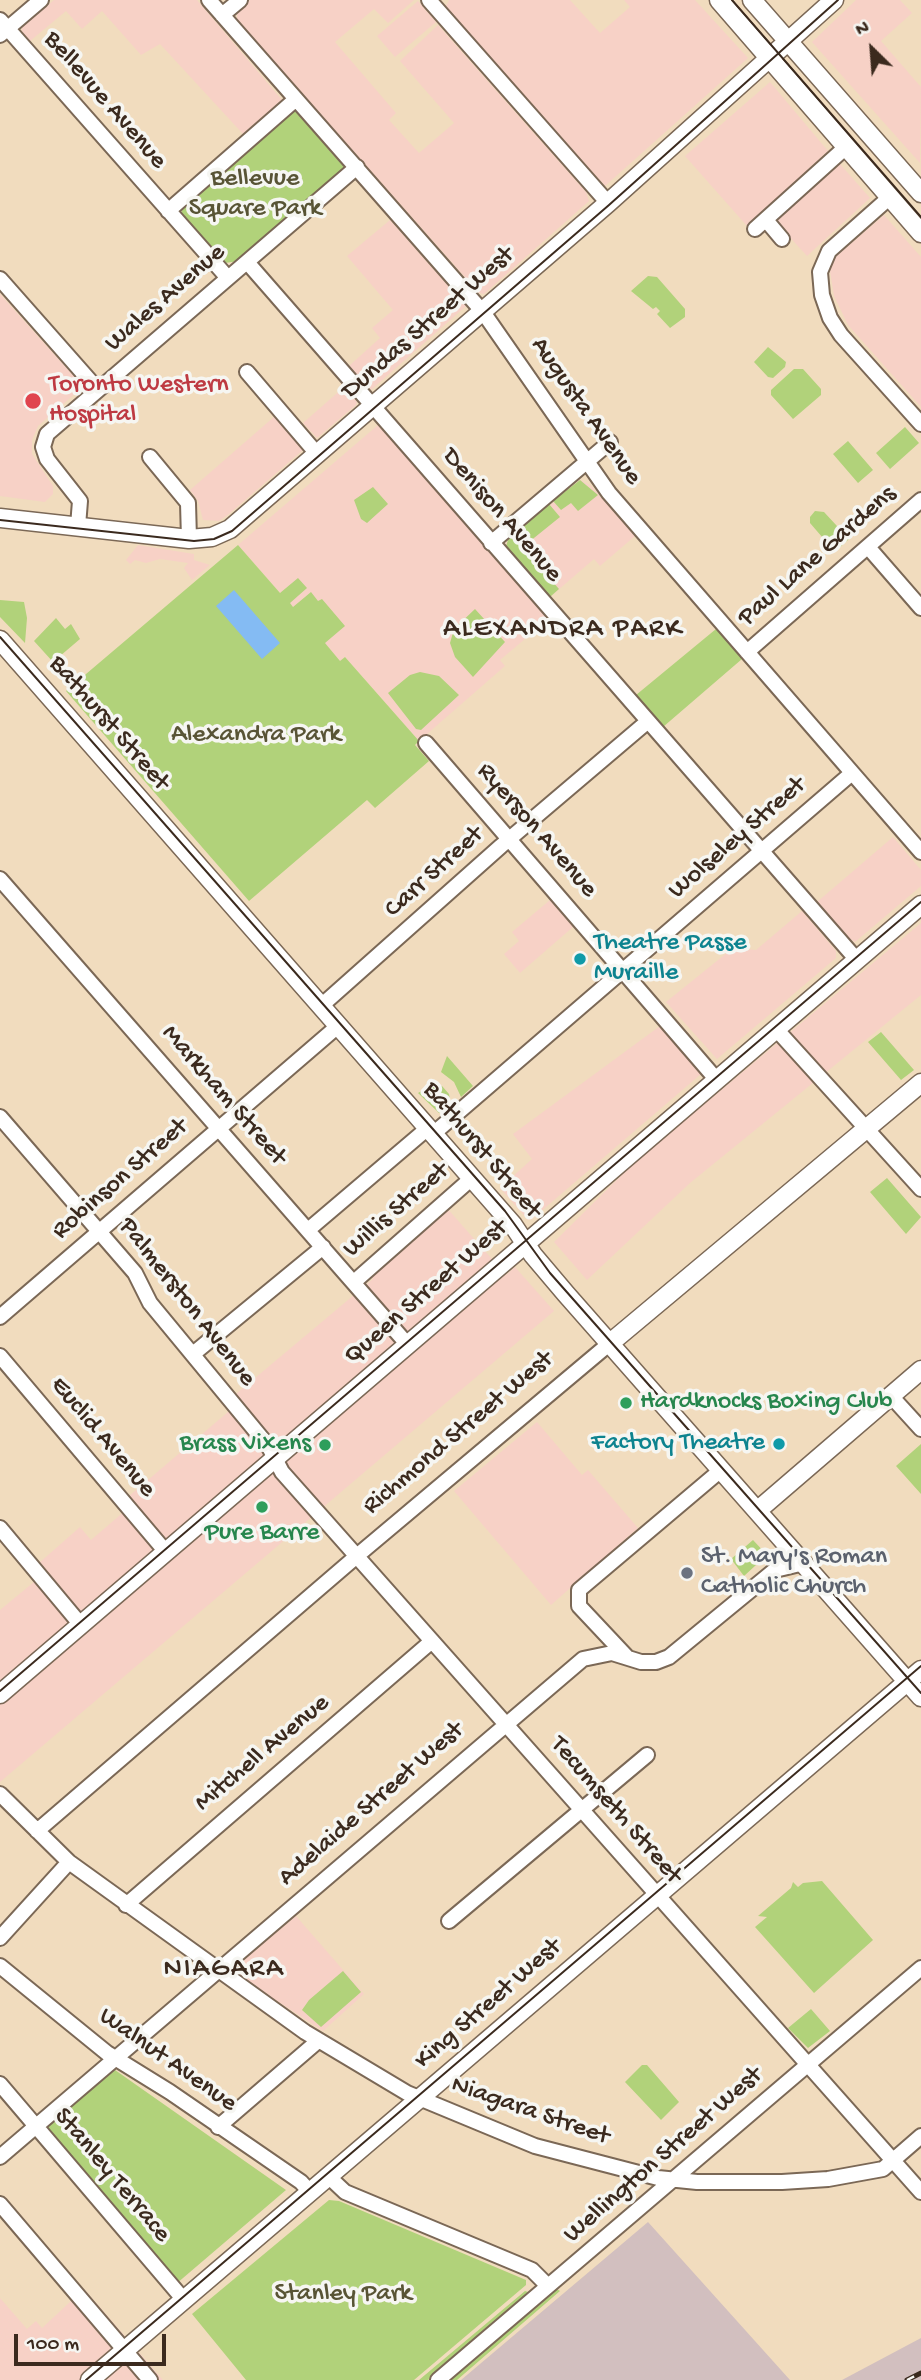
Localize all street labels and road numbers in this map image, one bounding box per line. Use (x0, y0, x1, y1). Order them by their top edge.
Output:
street label: Bellevue Avenue (35, 25, 173, 177)
street label: Wales Avenue (99, 238, 233, 360)
street label: Dundas Street West (336, 241, 522, 407)
street label: Augusta Avenue (522, 332, 648, 492)
street label: Denison Avenue (434, 442, 568, 590)
street label: Paul Lane Gardens (733, 480, 903, 634)
street label: Bathurst Street (41, 650, 175, 798)
street label: Ryerson Avenue (469, 757, 603, 905)
street label: Wolseley Street (663, 771, 813, 907)
street label: Carr Street (379, 820, 491, 926)
street label: Markham Street (154, 1019, 292, 1173)
street label: Bathurst Street (415, 1076, 547, 1226)
street label: Robinson Street (47, 1113, 195, 1247)
street label: Willis Street (338, 1157, 456, 1265)
street label: Palmerston Avenue (110, 1212, 262, 1394)
street label: Queen Street West (339, 1214, 515, 1372)
street label: Richmond Street West (357, 1345, 561, 1523)
street label: Euclid Avenue (42, 1371, 162, 1505)
street label: Mitchell Avenue (189, 1689, 337, 1819)
street label: Adelaide Street West (273, 1716, 471, 1894)
street label: Tecumseth Street (542, 1731, 688, 1891)
street label: King Street West (409, 1933, 569, 2077)
street label: Walnut Avenue (92, 2002, 242, 2120)
street label: Wellington Street West (558, 2061, 770, 2251)
street label: Niagara Street (447, 2070, 613, 2154)
street label: Stanley Terrace (46, 2102, 176, 2250)

